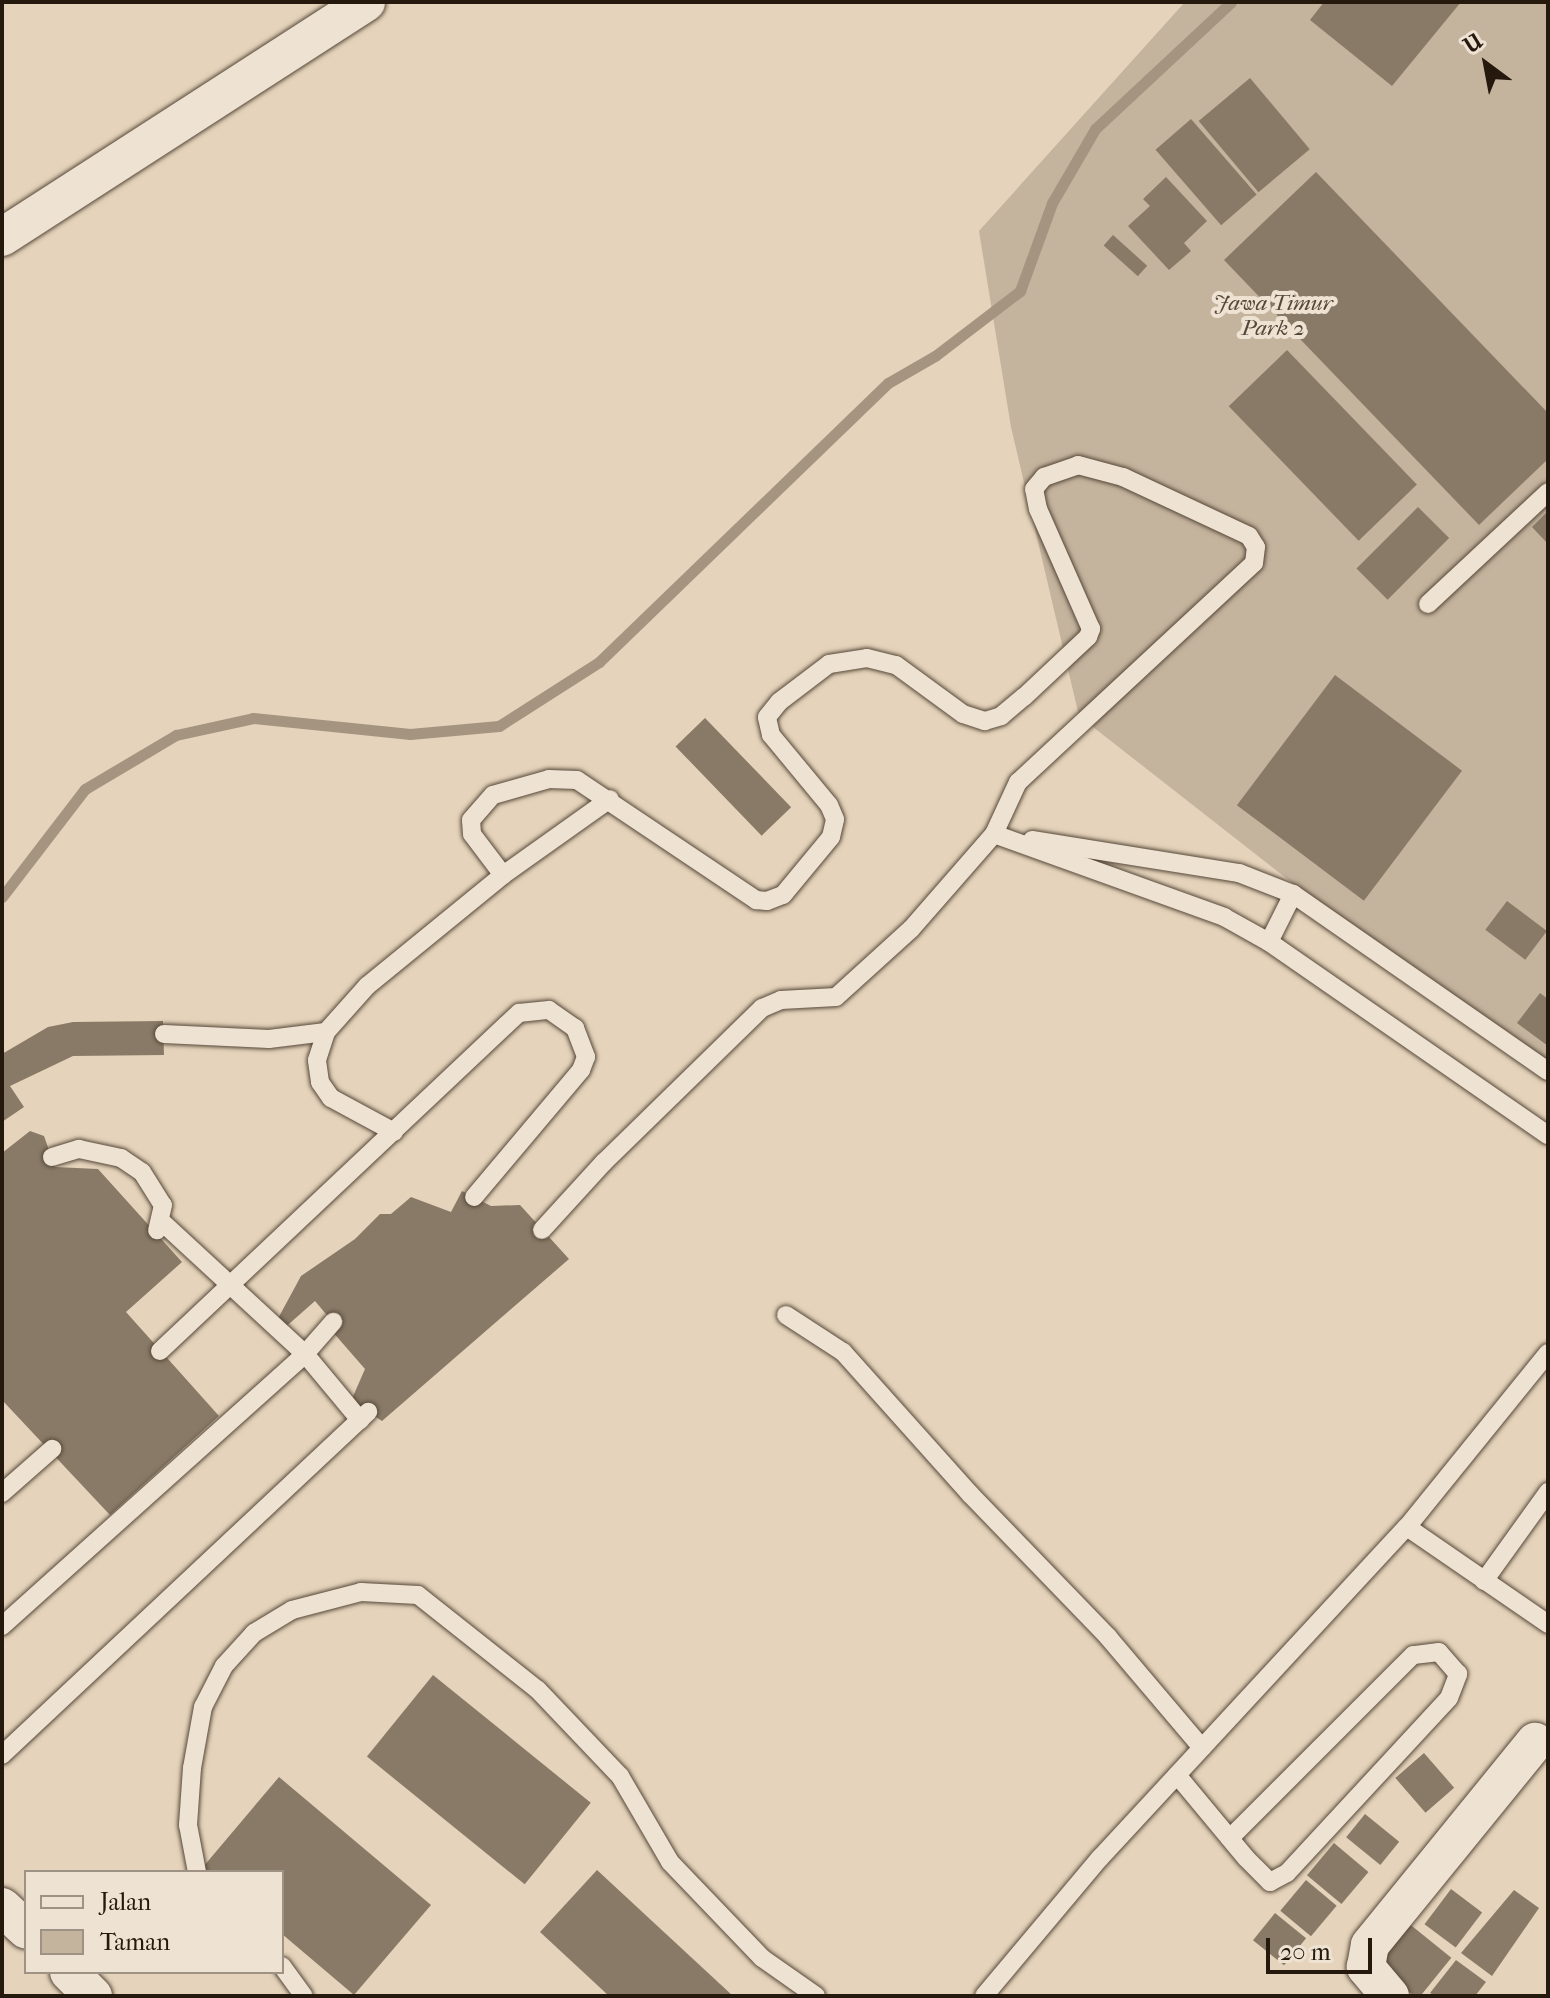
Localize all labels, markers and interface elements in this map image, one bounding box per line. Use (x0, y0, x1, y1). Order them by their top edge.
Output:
north arrow (1446, 24, 1526, 104)
text: U (1459, 28, 1487, 59)
park label: Jawa Timur Park 2 (1213, 290, 1333, 342)
legend (24, 1870, 284, 1974)
text: Jalan (100, 1888, 151, 1916)
scale bar (1270, 1922, 1376, 1972)
text: Taman (100, 1928, 170, 1956)
text: 20 m (1280, 1938, 1331, 1966)

